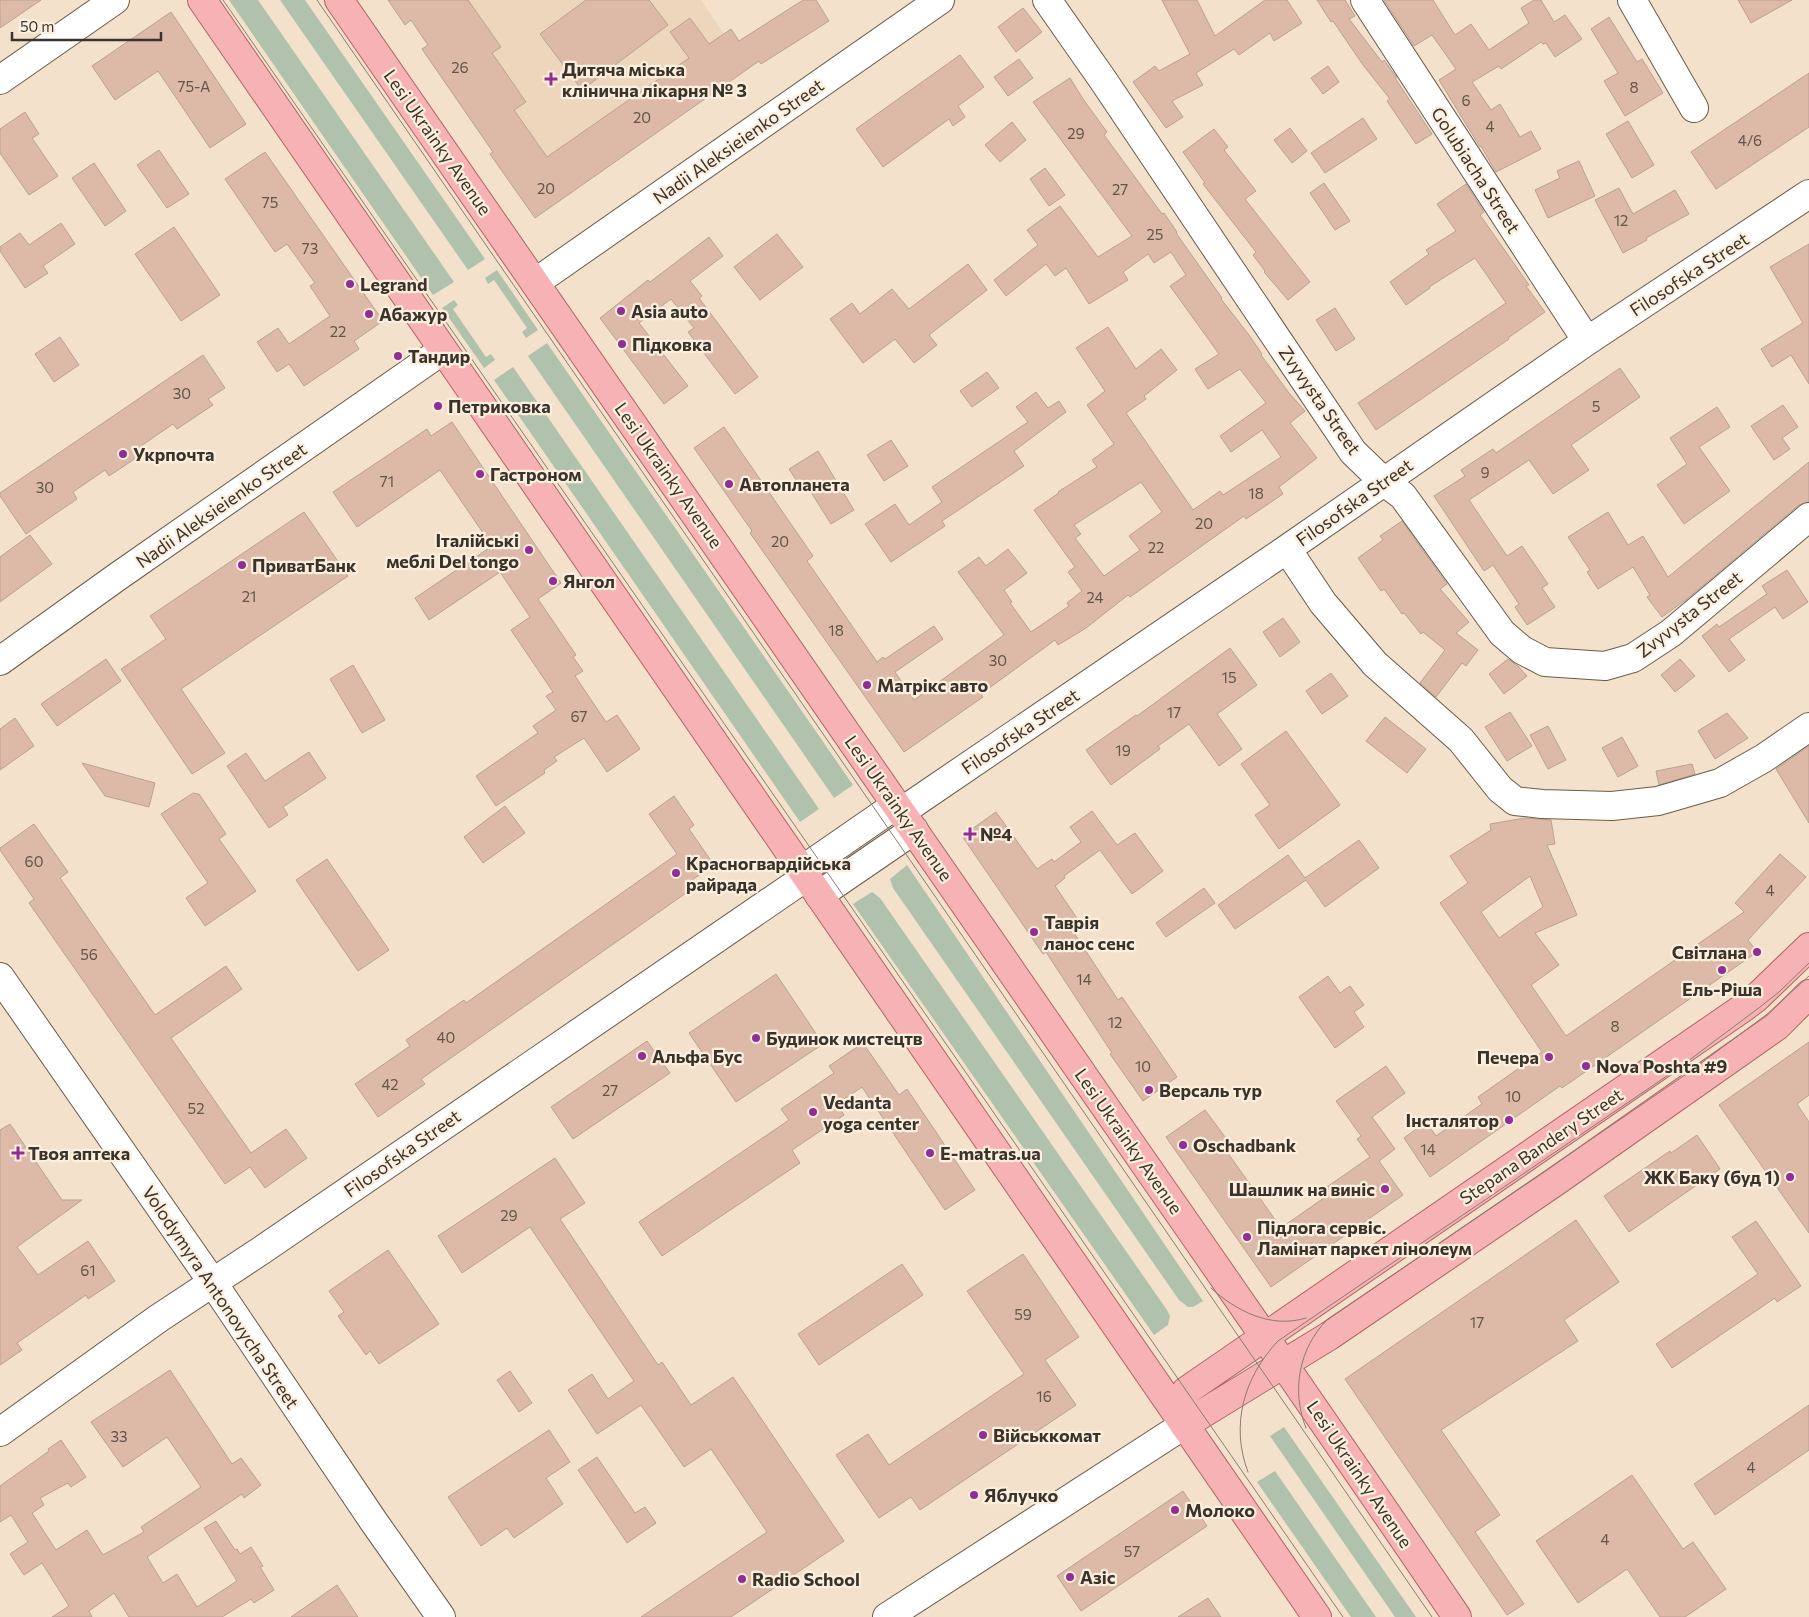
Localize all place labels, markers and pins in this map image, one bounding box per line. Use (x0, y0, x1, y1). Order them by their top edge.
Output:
place label: Дитяча міська клінична лікарня № 3 (562, 58, 747, 101)
marker: Дитяча міська клінична лікарня № 3 (544, 72, 558, 86)
place label: Legrand (360, 273, 428, 295)
marker: Legrand (344, 278, 356, 290)
place label: Asia auto (631, 300, 709, 322)
place label: Абажур (379, 303, 447, 325)
marker: Asia auto (615, 305, 627, 317)
marker: Абажур (363, 308, 375, 320)
place label: Підковка (632, 333, 712, 355)
marker: Підковка (616, 338, 628, 350)
place label: Тандир (408, 345, 470, 367)
marker: Тандир (392, 350, 404, 362)
place label: Петриковка (448, 395, 551, 417)
marker: Петриковка (432, 400, 444, 412)
place label: Укрпочта (133, 443, 214, 465)
marker: Укрпочта (117, 448, 129, 460)
place label: Гастроном (490, 463, 582, 485)
marker: Гастроном (474, 468, 486, 480)
place label: Автопланета (739, 473, 850, 495)
marker: Автопланета (723, 478, 735, 490)
place label: Італійські меблі Del tongo (386, 529, 519, 572)
marker: Італійські меблі Del tongo (523, 544, 535, 556)
place label: ПриватБанк (252, 554, 357, 576)
marker: ПриватБанк (236, 559, 248, 571)
place label: Янгол (563, 570, 615, 592)
marker: Янгол (547, 575, 559, 587)
place label: Матрікс авто (877, 674, 989, 696)
marker: Матрікс авто (861, 679, 873, 691)
place label: №4 (980, 823, 1012, 845)
marker: №4 (964, 828, 976, 840)
place label: Красногвардійська райрада (686, 852, 851, 895)
marker: Красногвардійська райрада (670, 867, 682, 879)
place label: Таврія ланос сенс (1044, 911, 1135, 954)
marker: Таврія ланос сенс (1028, 926, 1040, 938)
place label: Світлана (1672, 941, 1747, 963)
marker: Світлана (1751, 946, 1763, 958)
marker: Ель-Ріша (1716, 964, 1728, 976)
place label: Ель-Ріша (1682, 978, 1762, 1000)
place label: Будинок мистецтв (766, 1027, 923, 1049)
marker: Будинок мистецтв (750, 1032, 762, 1044)
place label: Альфа Бус (652, 1045, 743, 1067)
place label: Печера (1477, 1046, 1539, 1068)
marker: Альфа Бус (636, 1050, 648, 1062)
marker: Печера (1543, 1051, 1555, 1063)
place label: Nova Poshta #9 (1596, 1055, 1727, 1077)
marker: Nova Poshta #9 (1580, 1060, 1592, 1072)
place label: Версаль тур (1159, 1079, 1262, 1101)
marker: Версаль тур (1143, 1084, 1155, 1096)
place label: Vedanta yoga center (823, 1091, 920, 1134)
marker: Vedanta yoga center (807, 1106, 819, 1118)
place label: Інсталятор (1406, 1109, 1499, 1131)
marker: Інсталятор (1503, 1114, 1515, 1126)
place label: Oschadbank (1193, 1134, 1297, 1156)
marker: Oschadbank (1177, 1139, 1189, 1151)
place label: Твоя аптека (28, 1142, 130, 1164)
place label: E-matras.ua (940, 1142, 1041, 1164)
marker: Твоя аптека (12, 1147, 24, 1159)
marker: E-matras.ua (924, 1147, 936, 1159)
place label: ЖК Баку (буд 1) (1644, 1166, 1780, 1188)
marker: ЖК Баку (буд 1) (1784, 1171, 1796, 1183)
place label: Шашлик на виніс (1229, 1178, 1375, 1200)
marker: Шашлик на виніс (1379, 1183, 1391, 1195)
place label: Підлога сервіс. Ламінат паркет лінолеум (1257, 1216, 1472, 1259)
marker: Підлога сервіс. Ламінат паркет лінолеум (1241, 1231, 1253, 1243)
place label: Військкомат (993, 1424, 1101, 1446)
marker: Військкомат (977, 1429, 989, 1441)
place label: Яблучко (984, 1484, 1059, 1506)
marker: Яблучко (968, 1489, 980, 1501)
place label: Молоко (1185, 1499, 1255, 1521)
marker: Молоко (1169, 1504, 1181, 1516)
place label: Азіс (1080, 1566, 1116, 1588)
place label: Radio School (752, 1568, 860, 1590)
marker: Азіс (1064, 1571, 1076, 1583)
marker: Radio School (736, 1573, 748, 1585)

